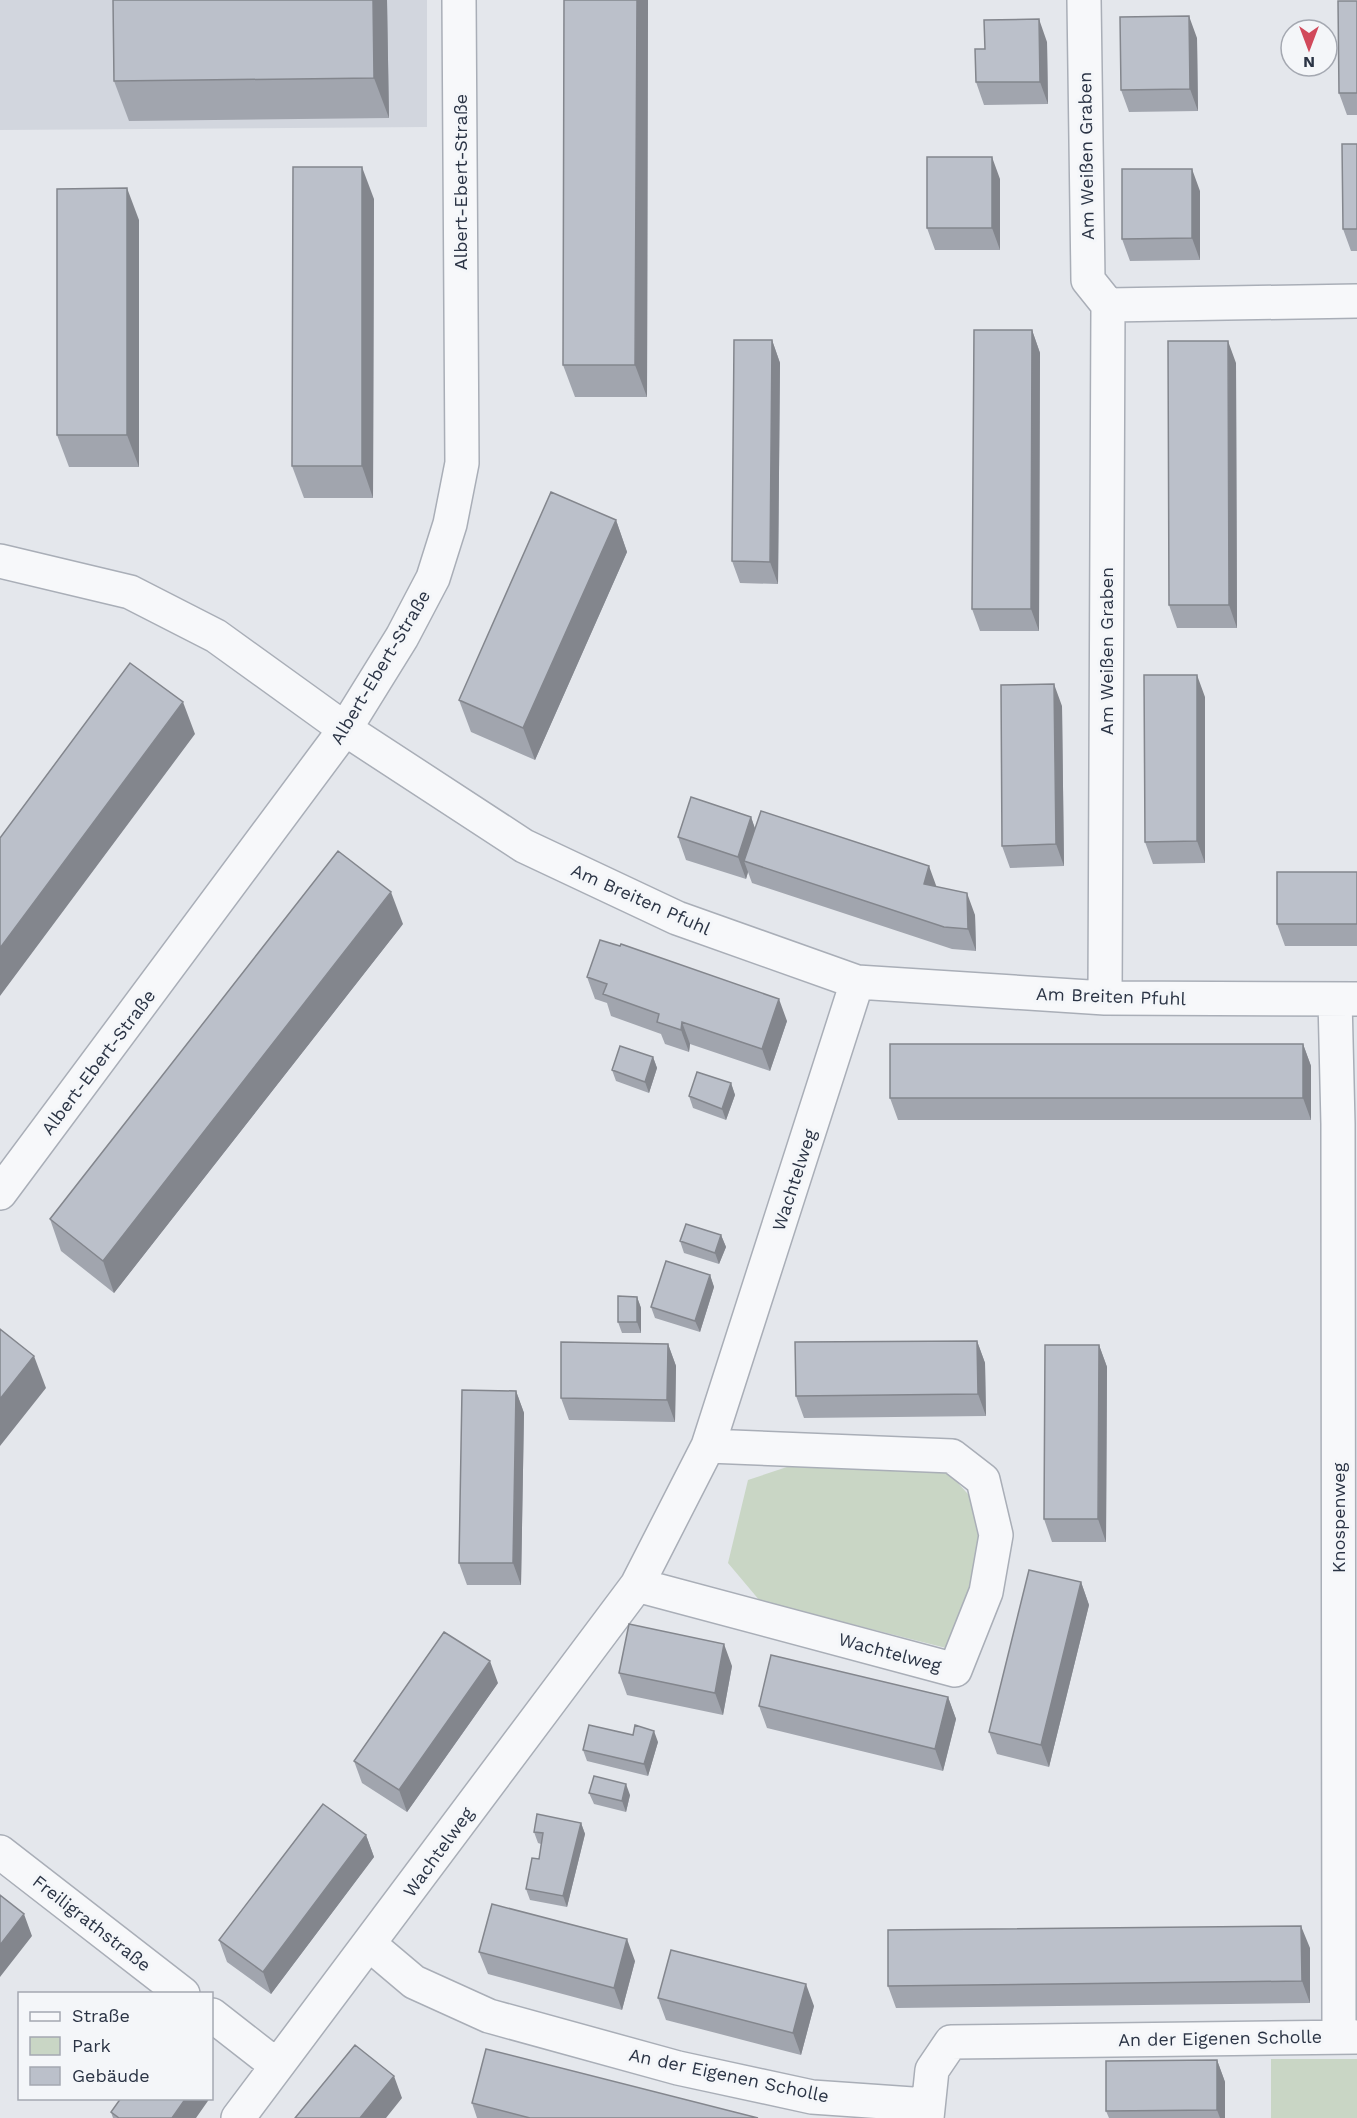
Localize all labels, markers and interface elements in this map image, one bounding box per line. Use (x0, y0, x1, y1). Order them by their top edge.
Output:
north arrow (1279, 18, 1339, 78)
text: N (1303, 53, 1315, 72)
street label: Am Weißen Graben (1074, 72, 1098, 240)
street label: Albert-Ebert-Straße (450, 94, 471, 270)
street label: Am Weißen Graben (1096, 567, 1117, 735)
street label: Albert-Ebert-Straße (326, 586, 434, 748)
street label: Am Breiten Pfuhl (568, 859, 714, 939)
street label: Am Breiten Pfuhl (1036, 983, 1187, 1009)
street label: Albert-Ebert-Straße (37, 985, 159, 1139)
street label: Wachtelweg (768, 1126, 820, 1234)
street label: Knospenweg (1328, 1462, 1349, 1573)
street label: Wachtelweg (836, 1628, 944, 1676)
street label: Wachtelweg (398, 1803, 478, 1901)
street label: Freiligrathstraße (29, 1870, 155, 1976)
legend (18, 1992, 213, 2100)
text: Straße (72, 2005, 130, 2026)
street label: An der Eigenen Scholle (1118, 2026, 1322, 2050)
text: Park (72, 2035, 111, 2056)
street label: An der Eigenen Scholle (627, 2044, 831, 2106)
text: Gebäude (72, 2065, 150, 2086)

